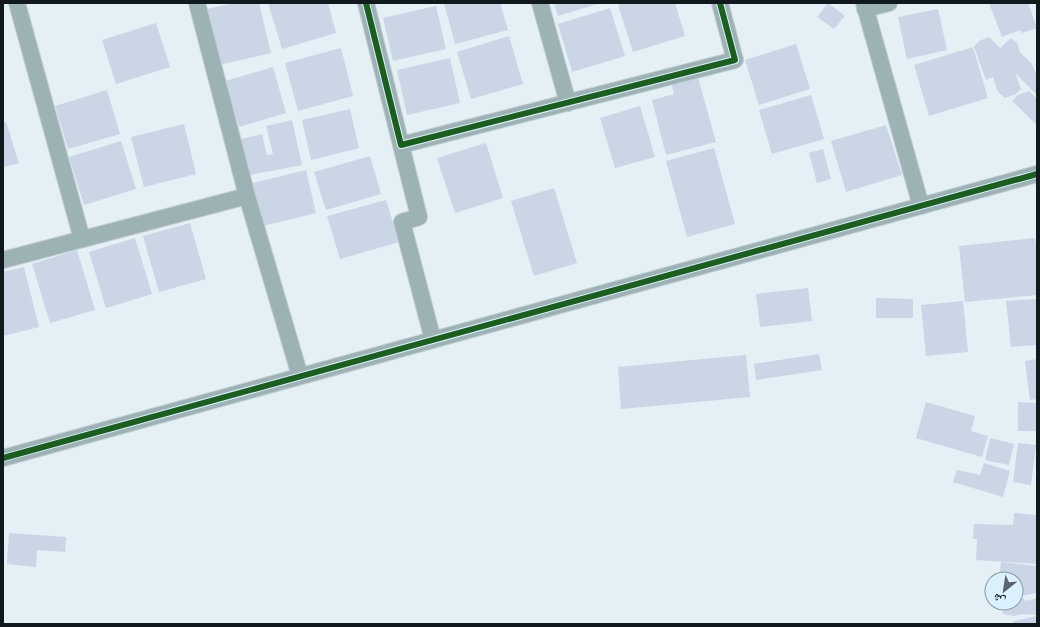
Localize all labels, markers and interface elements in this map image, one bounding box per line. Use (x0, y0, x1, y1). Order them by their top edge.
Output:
north arrow (984, 571, 1024, 611)
text: ش (990, 590, 1008, 610)

